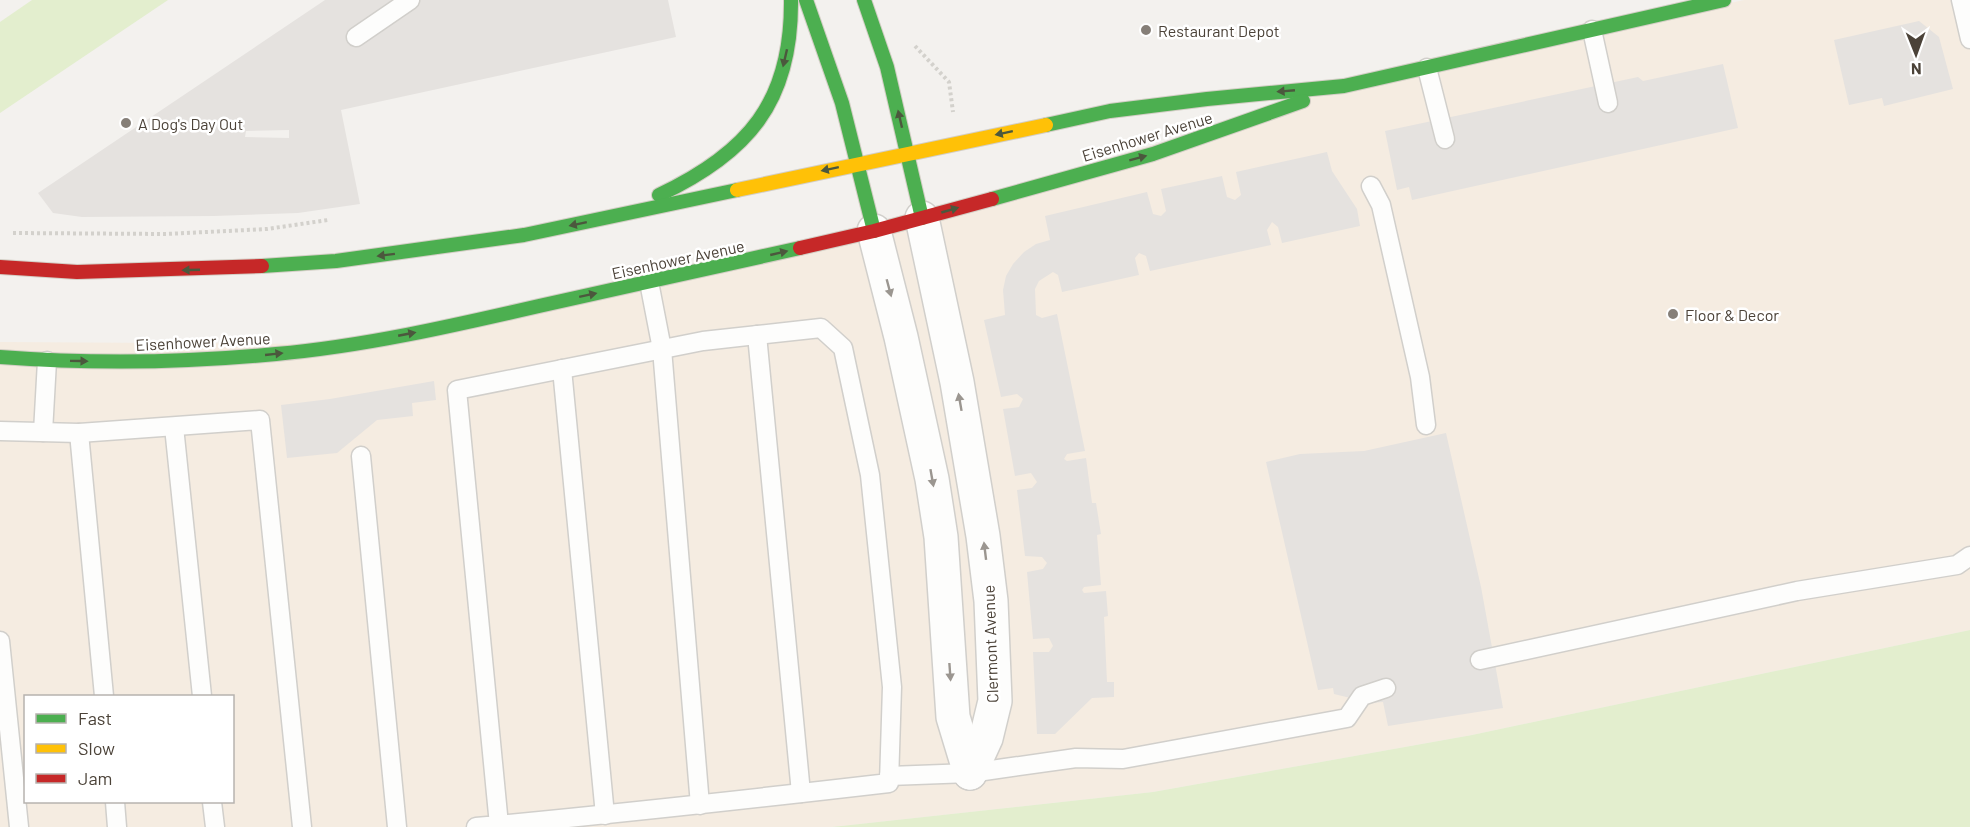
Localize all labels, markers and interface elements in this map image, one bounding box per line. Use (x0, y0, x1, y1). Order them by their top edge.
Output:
place label: Restaurant Depot (1158, 21, 1280, 40)
marker: Restaurant Depot (1139, 23, 1153, 37)
north arrow (1886, 24, 1946, 84)
one-way arrow (780, 49, 790, 67)
text: N (1911, 60, 1922, 79)
one-way arrow (1277, 86, 1296, 96)
street label: Eisenhower Avenue (1080, 107, 1214, 165)
one-way arrow (895, 110, 905, 129)
place label: A Dog's Day Out (138, 114, 243, 133)
marker: A Dog's Day Out (119, 116, 133, 130)
one-way arrow (995, 128, 1013, 138)
one-way arrow (1129, 153, 1147, 162)
one-way arrow (821, 165, 839, 175)
one-way arrow (941, 205, 959, 214)
one-way arrow (568, 220, 587, 229)
street label: Eisenhower Avenue (610, 236, 746, 282)
one-way arrow (770, 248, 789, 257)
one-way arrow (376, 250, 395, 259)
one-way arrow (182, 265, 201, 274)
one-way arrow (884, 279, 894, 297)
one-way arrow (579, 290, 598, 299)
place label: Floor & Decor (1685, 305, 1779, 324)
marker: Floor & Decor (1666, 307, 1680, 321)
street label: Eisenhower Avenue (135, 328, 271, 354)
one-way arrow (398, 329, 417, 338)
one-way arrow (265, 349, 284, 359)
one-way arrow (70, 357, 89, 366)
one-way arrow (955, 392, 964, 411)
one-way arrow (927, 469, 936, 488)
one-way arrow (980, 542, 990, 561)
street label: Clermont Avenue (978, 585, 1002, 703)
one-way arrow (945, 662, 955, 681)
legend (24, 695, 234, 803)
text: Fast (78, 707, 112, 729)
text: Slow (78, 737, 115, 759)
text: Jam (78, 767, 112, 789)

